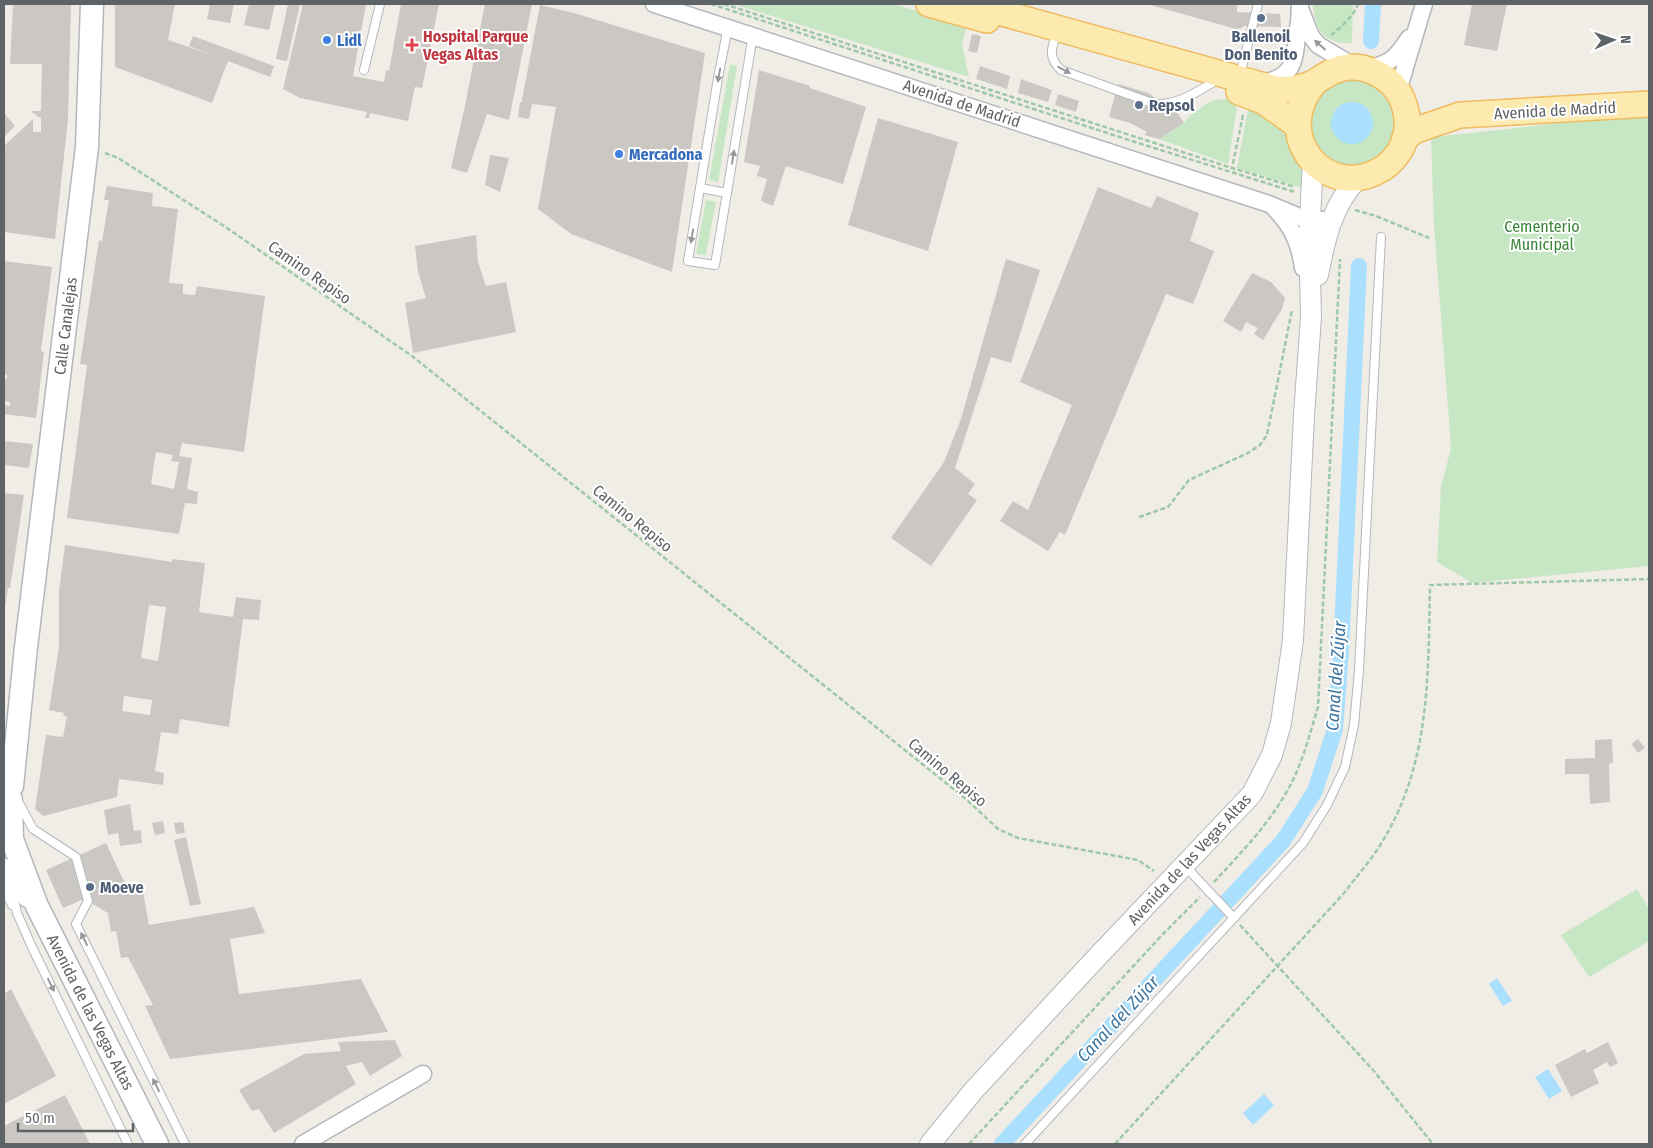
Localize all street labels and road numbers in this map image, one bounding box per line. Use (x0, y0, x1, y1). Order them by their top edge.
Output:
street label: Avenida de Madrid (901, 76, 1023, 131)
street label: Avenida de Madrid (1493, 98, 1617, 123)
street label: Camino Repiso (265, 237, 355, 308)
street label: Calle Canalejas (50, 276, 81, 376)
street label: Camino Repiso (589, 481, 676, 556)
street label: Camino Repiso (904, 734, 991, 811)
street label: Avenida de las Vegas Altas (1124, 790, 1255, 929)
street label: Avenida de las Vegas Altas (43, 931, 138, 1093)

